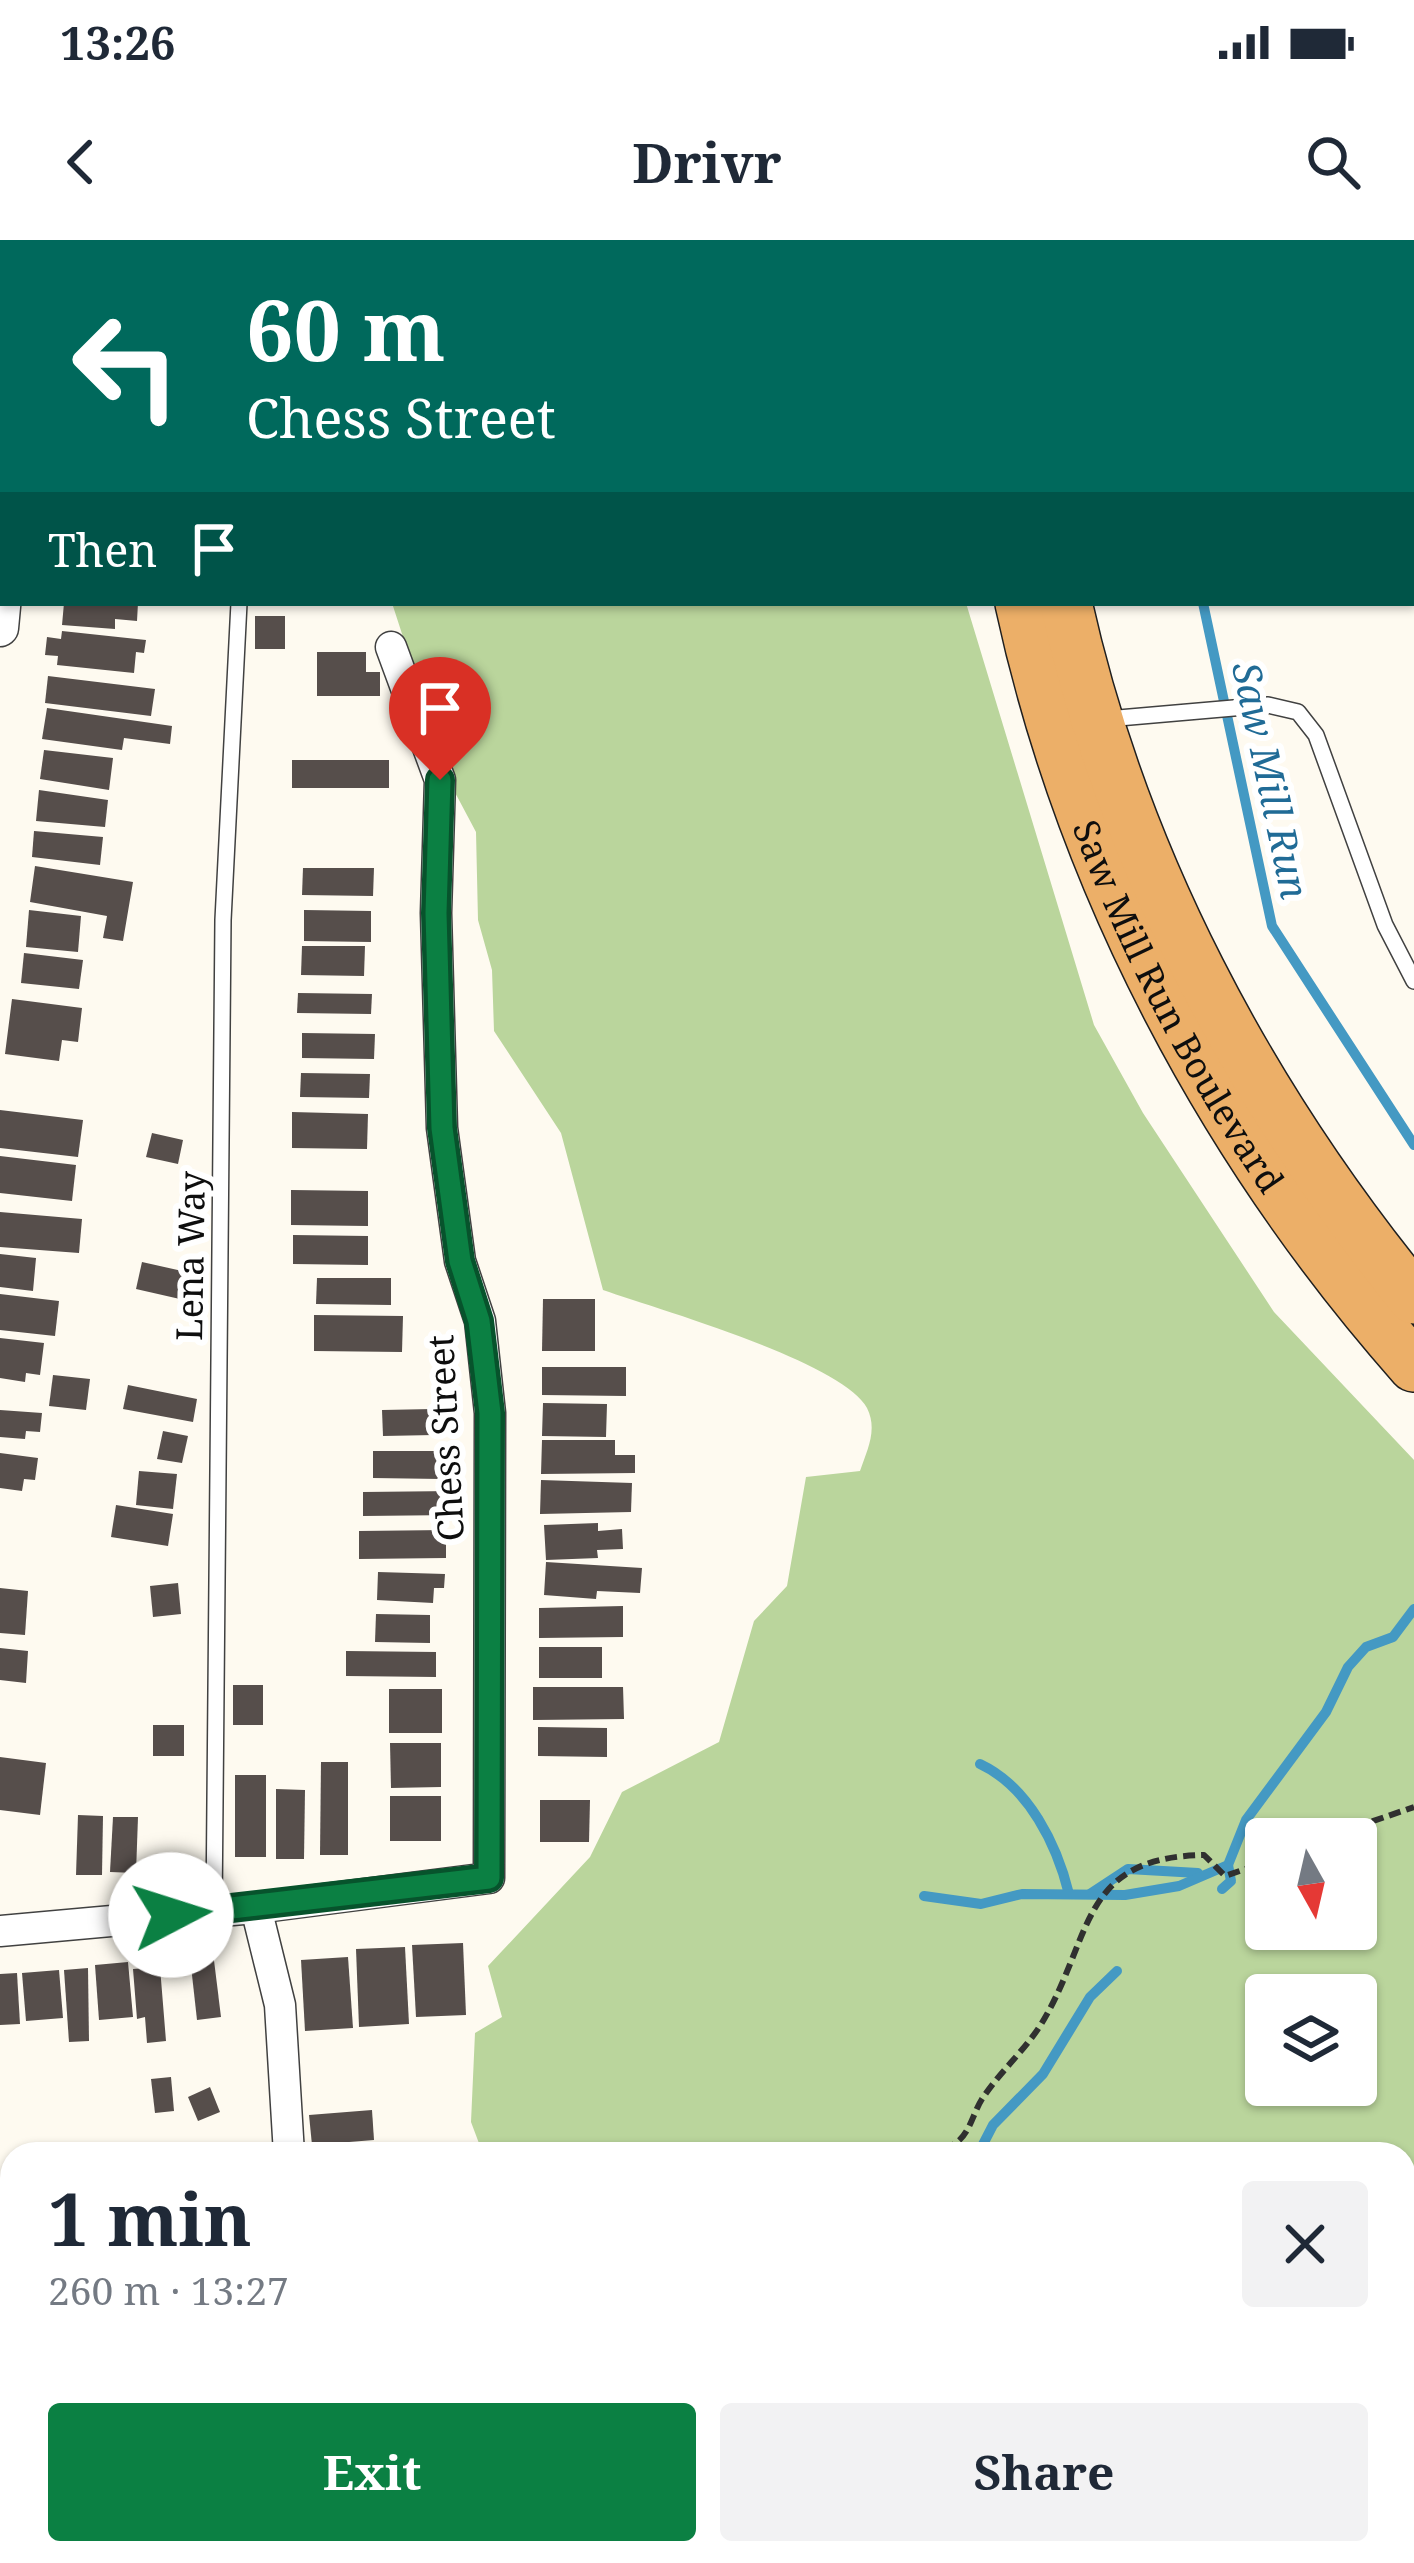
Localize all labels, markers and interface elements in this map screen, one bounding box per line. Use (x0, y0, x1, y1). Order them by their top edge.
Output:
text: 13:26 (60, 12, 175, 73)
text: Drivr (632, 125, 782, 199)
icon: back (48, 129, 114, 195)
icon: search (1300, 129, 1366, 195)
text: 60 m (246, 271, 446, 386)
icon: left (48, 288, 204, 444)
text: Chess Street (246, 380, 556, 454)
icon: arrive (181, 516, 247, 582)
text: Then (48, 519, 157, 580)
pin (389, 657, 491, 780)
water label: Saw Mill Run (1221, 657, 1323, 903)
icon: arrive (407, 675, 473, 741)
street label: Saw Mill Run Boulevard (1062, 813, 1296, 1202)
street label: Lena Way (164, 1170, 216, 1341)
street label: Chess Street (415, 1334, 475, 1542)
north arrow (1245, 1818, 1377, 1950)
map controls (1245, 1818, 1377, 2106)
position arrow (108, 1852, 234, 1978)
button: layers (1245, 1974, 1377, 2106)
text: 1 min (48, 2169, 252, 2267)
button: close (1242, 2181, 1368, 2307)
text: 260 m · 13:27 (48, 2263, 289, 2316)
button: Exit (48, 2403, 696, 2541)
button: Share (720, 2403, 1368, 2541)

